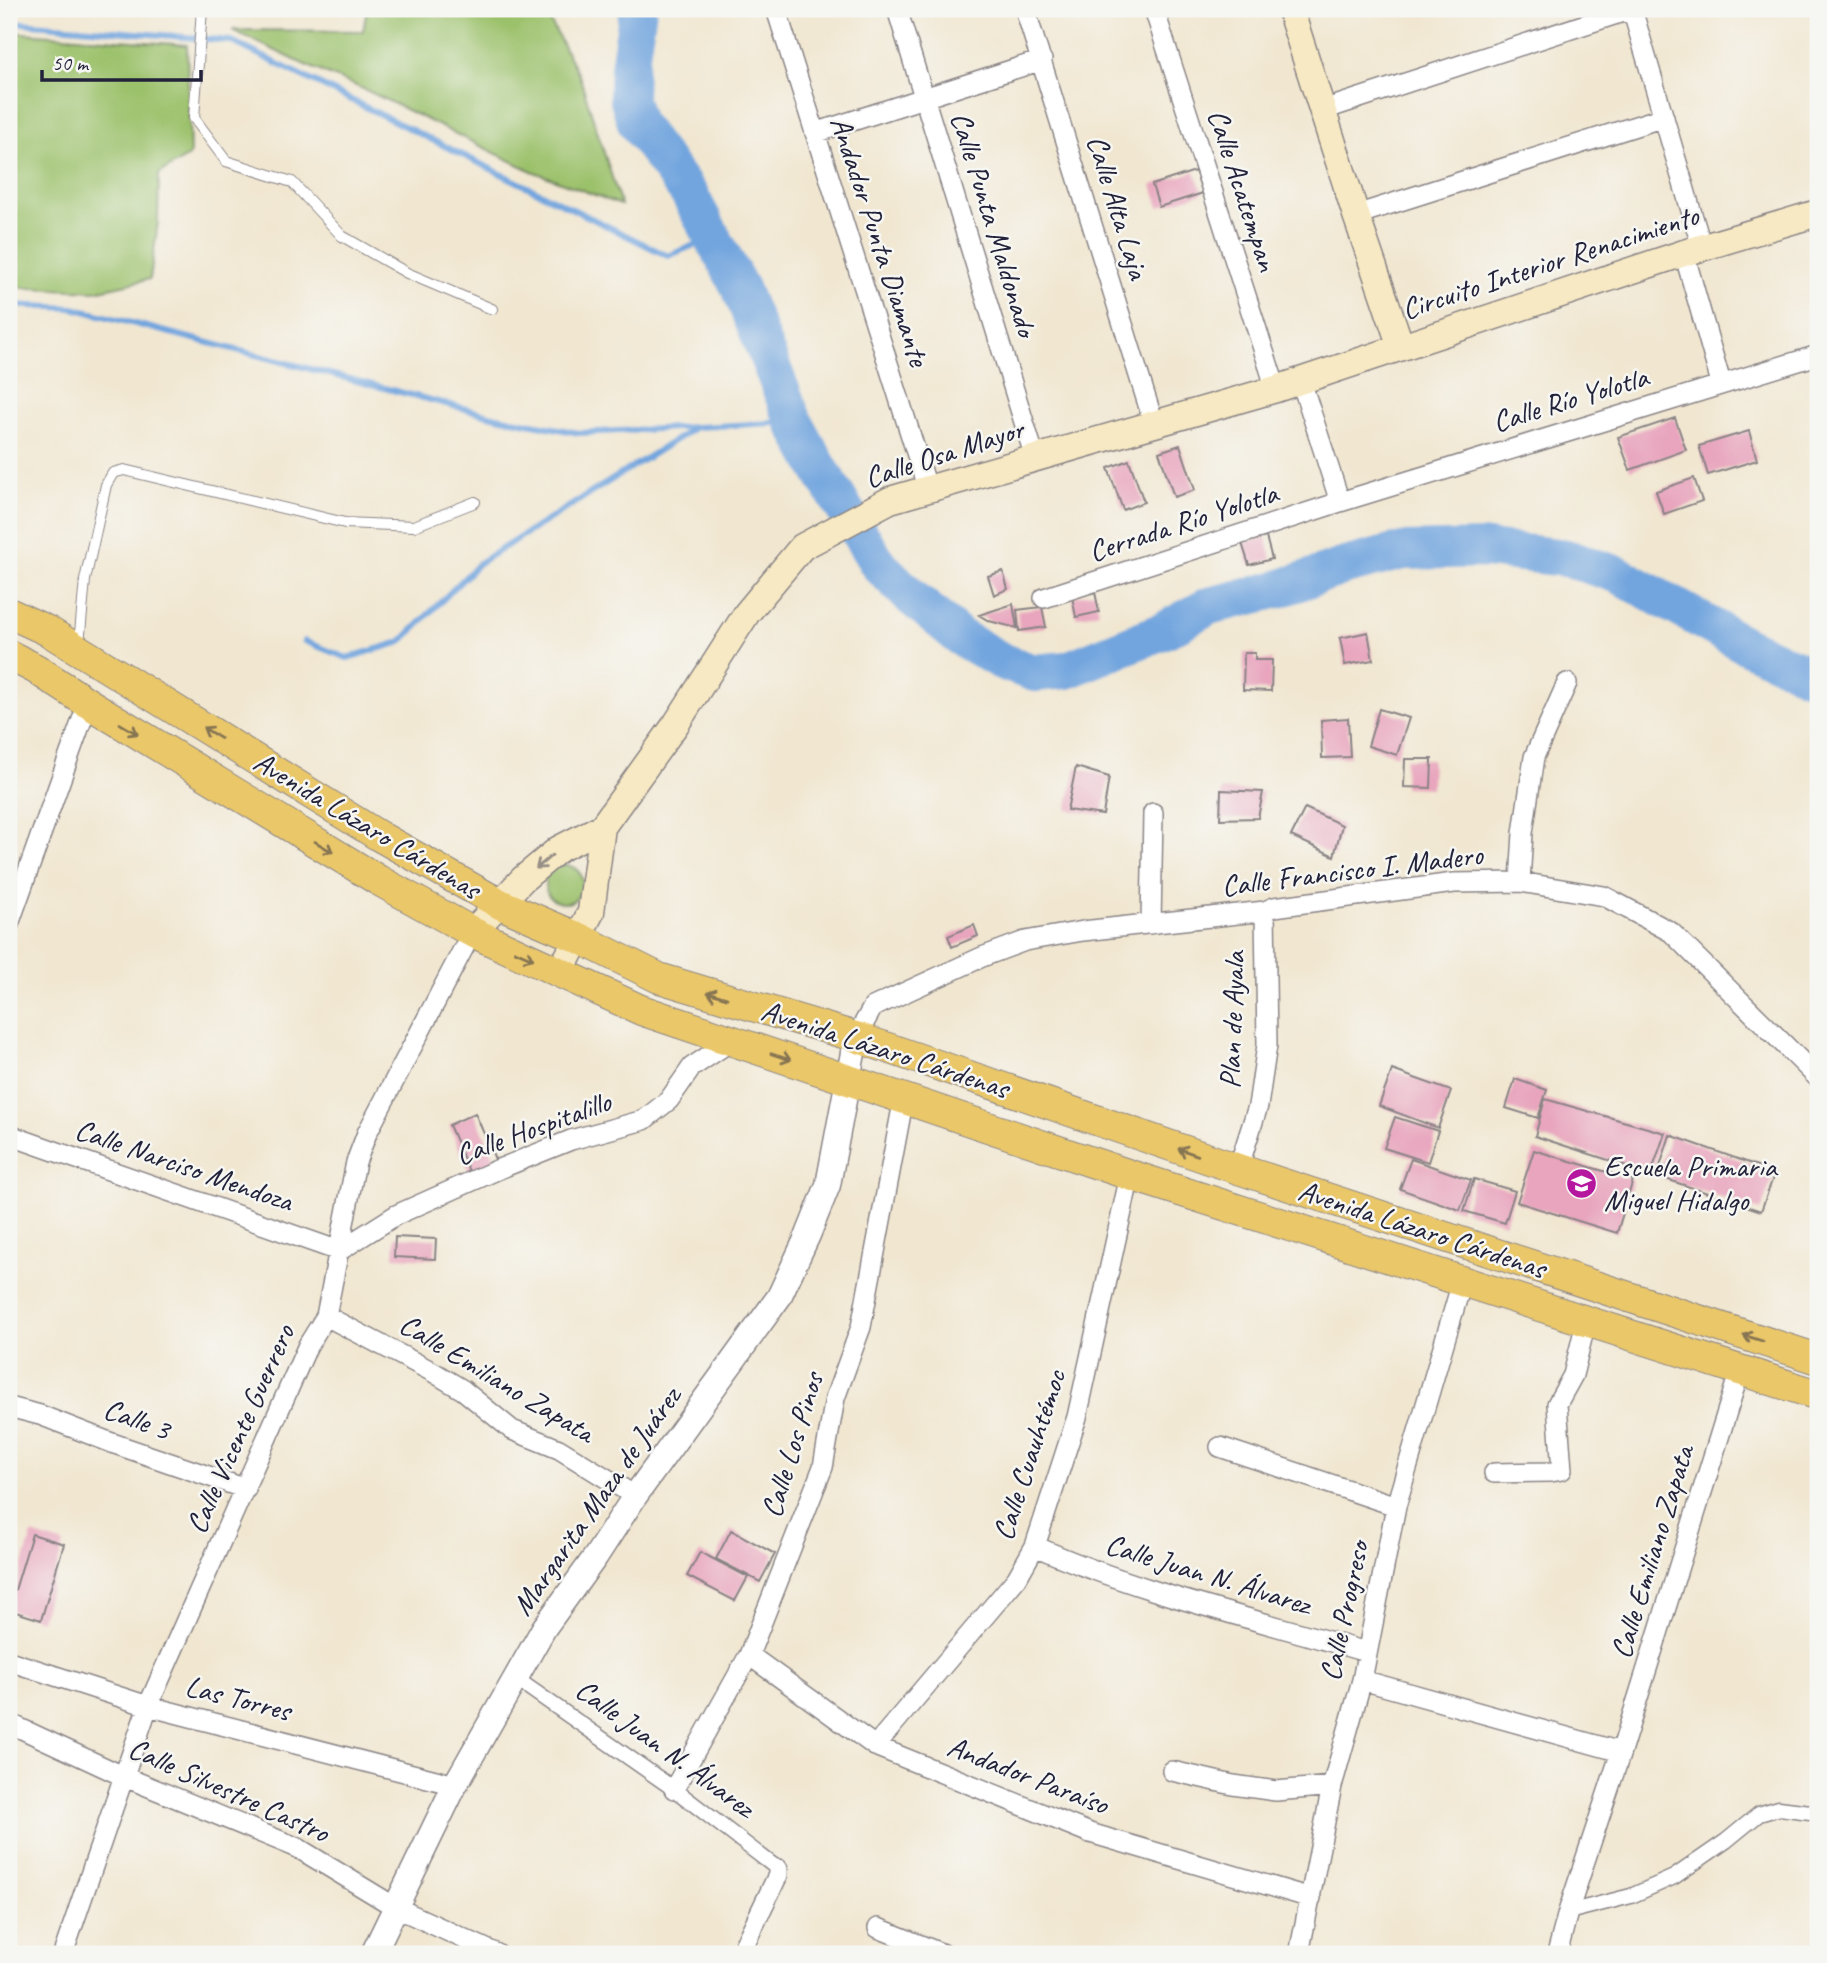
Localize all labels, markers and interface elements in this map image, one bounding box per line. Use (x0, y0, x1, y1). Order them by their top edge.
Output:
scale bar (42, 38, 201, 82)
text: 50 m (52, 50, 90, 76)
street label: Calle Acatempan (1199, 104, 1287, 277)
street label: Calle Punta Maldonado (942, 107, 1047, 344)
street label: Andador Punta Diamante (822, 111, 939, 373)
street label: Calle Alta Laja (1078, 131, 1158, 285)
street label: Circuito Interior Renacimiento (1397, 196, 1705, 328)
street label: Calle Río Yolotla (1488, 357, 1654, 441)
street label: Calle Osa Mayor (860, 409, 1030, 497)
street label: Cerrada Río Yolotla (1084, 473, 1284, 570)
one-way arrow (119, 722, 139, 736)
one-way arrow (203, 725, 223, 739)
street label: Avenida Lázaro Cárdenas (247, 742, 490, 909)
street label: Calle Francisco I. Madero (1219, 835, 1486, 905)
one-way arrow (314, 840, 334, 854)
one-way arrow (535, 854, 553, 870)
one-way arrow (513, 949, 534, 962)
street label: Plan de Ayala (1211, 949, 1253, 1089)
one-way arrow (706, 988, 728, 1001)
street label: Avenida Lázaro Cárdenas (757, 991, 1016, 1108)
one-way arrow (769, 1051, 791, 1064)
street label: Calle Hospitalillo (450, 1082, 617, 1174)
street label: Calle Narciso Mendoza (70, 1110, 300, 1221)
one-way arrow (1178, 1145, 1200, 1157)
place label: Escuela Primaria Miguel Hidalgo (1604, 1147, 1778, 1219)
school or university icon: Escuela Primaria Miguel Hidalgo (1564, 1166, 1598, 1200)
street label: Avenida Lázaro Cárdenas (1294, 1171, 1553, 1288)
street label: Calle Emiliano Zapata (393, 1305, 604, 1452)
street label: Calle Vicente Guerrero (177, 1318, 304, 1539)
one-way arrow (1743, 1331, 1765, 1343)
street label: Calle Cuauhtémoc (984, 1364, 1075, 1545)
street label: Calle Los Pinos (752, 1365, 833, 1522)
street label: Margarita Maza de Juárez (503, 1378, 690, 1622)
street label: Calle 3 (99, 1390, 178, 1449)
street label: Calle Emiliano Zapata (1602, 1438, 1703, 1663)
street label: Calle Juan N. Álvarez (1101, 1525, 1318, 1624)
street label: Calle Progreso (1311, 1534, 1378, 1684)
street label: Las Torres (182, 1667, 297, 1730)
street label: Calle Juan N. Álvarez (568, 1670, 765, 1828)
street label: Andador Paraíso (942, 1727, 1115, 1824)
street label: Calle Silvestre Castro (123, 1729, 336, 1852)

